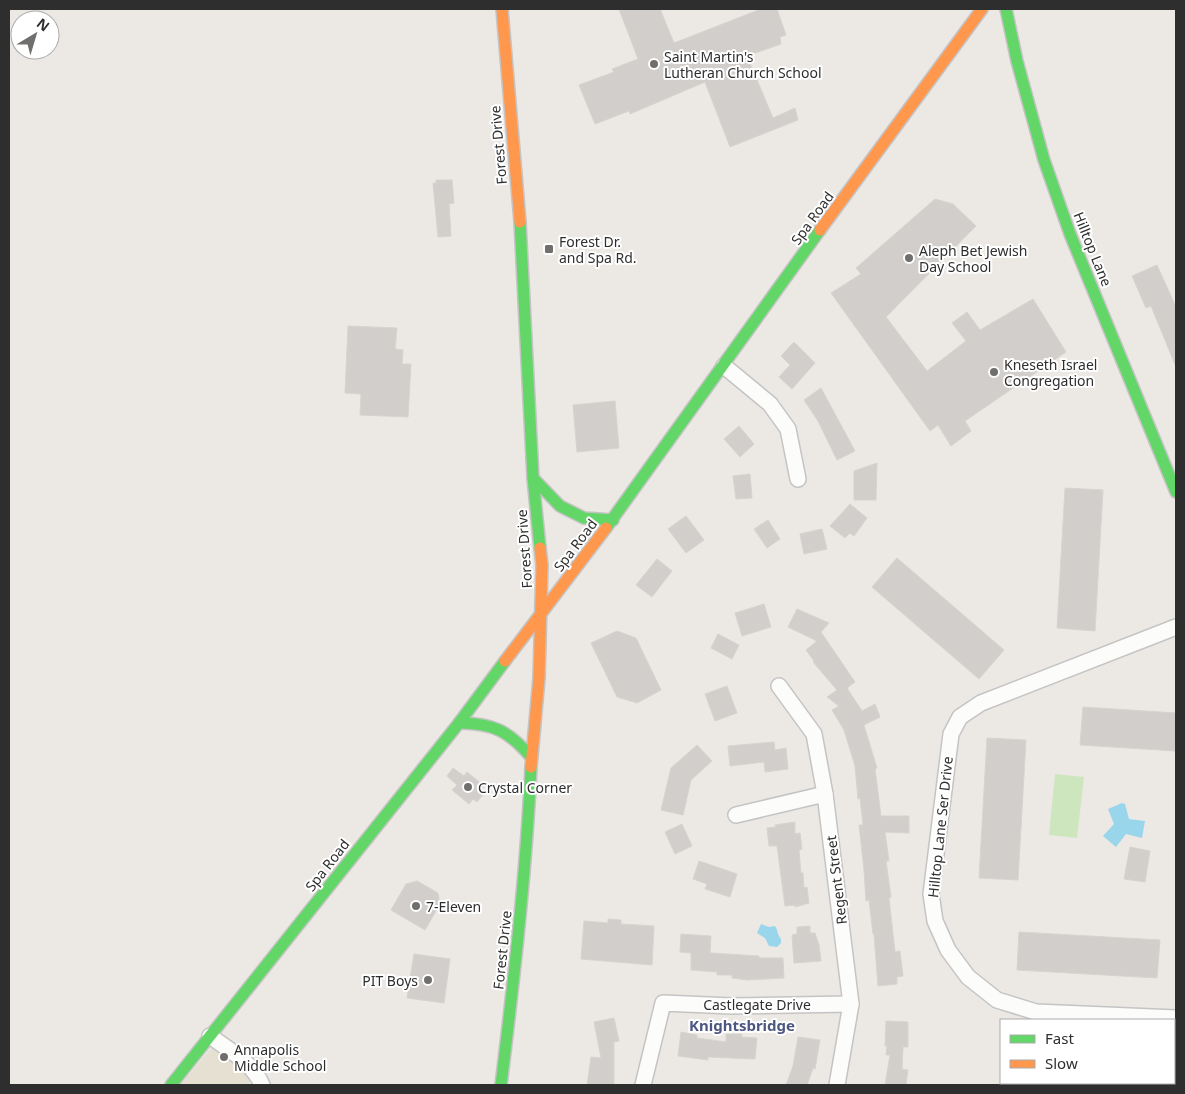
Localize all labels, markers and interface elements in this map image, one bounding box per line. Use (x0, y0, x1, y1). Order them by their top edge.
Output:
north arrow (10, 10, 60, 60)
text: N (33, 13, 54, 35)
place label: Saint Martin's Lutheran Church School (664, 47, 822, 82)
marker: Saint Martin's Lutheran Church School (648, 58, 660, 70)
street label: Forest Drive (485, 105, 511, 185)
street label: Spa Road (786, 188, 838, 248)
street label: Hilltop Lane (1069, 209, 1117, 289)
place label: Forest Dr. and Spa Rd. (559, 232, 637, 267)
place label: Aleph Bet Jewish Day School (919, 241, 1027, 276)
marker: Forest Dr. and Spa Rd. (543, 243, 555, 255)
marker: Aleph Bet Jewish Day School (903, 252, 915, 264)
place label: Kneseth Israel Congregation (1004, 355, 1097, 390)
marker: Kneseth Israel Congregation (988, 366, 1000, 378)
street label: Forest Drive (512, 509, 536, 589)
street label: Spa Road (549, 515, 601, 575)
street label: Hilltop Lane Ser Drive (923, 755, 957, 899)
place label: Crystal Corner (478, 778, 572, 797)
marker: Crystal Corner (462, 781, 474, 793)
street label: Regent Street (821, 834, 851, 926)
street label: Spa Road (301, 835, 353, 895)
place label: 7-Eleven (426, 897, 481, 916)
marker: 7-Eleven (410, 900, 422, 912)
street label: Forest Drive (488, 910, 516, 990)
place label: PIT Boys (362, 971, 418, 990)
marker: PIT Boys (422, 974, 434, 986)
street label: Castlegate Drive (703, 995, 811, 1014)
district label: Knightsbridge (689, 1015, 795, 1035)
legend (1000, 1019, 1175, 1084)
text: Fast (1045, 1028, 1074, 1048)
place label: Annapolis Middle School (234, 1040, 326, 1075)
marker: Annapolis Middle School (218, 1051, 230, 1063)
text: Slow (1045, 1053, 1078, 1073)

